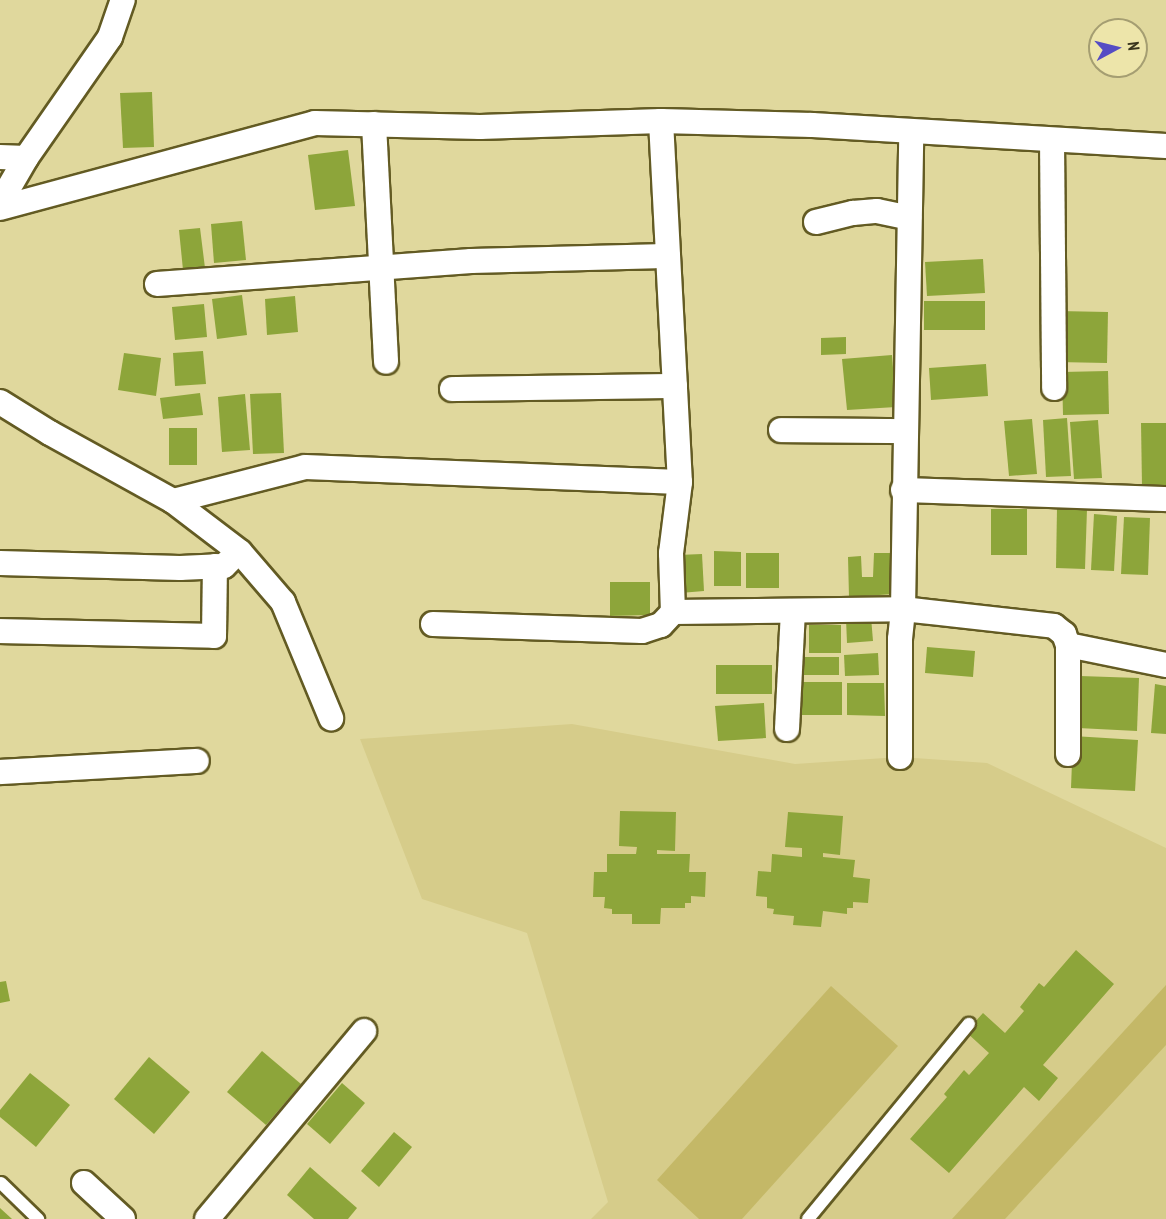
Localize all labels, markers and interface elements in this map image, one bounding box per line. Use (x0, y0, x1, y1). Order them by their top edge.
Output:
north arrow (1088, 18, 1148, 78)
text: N (1123, 41, 1144, 52)

